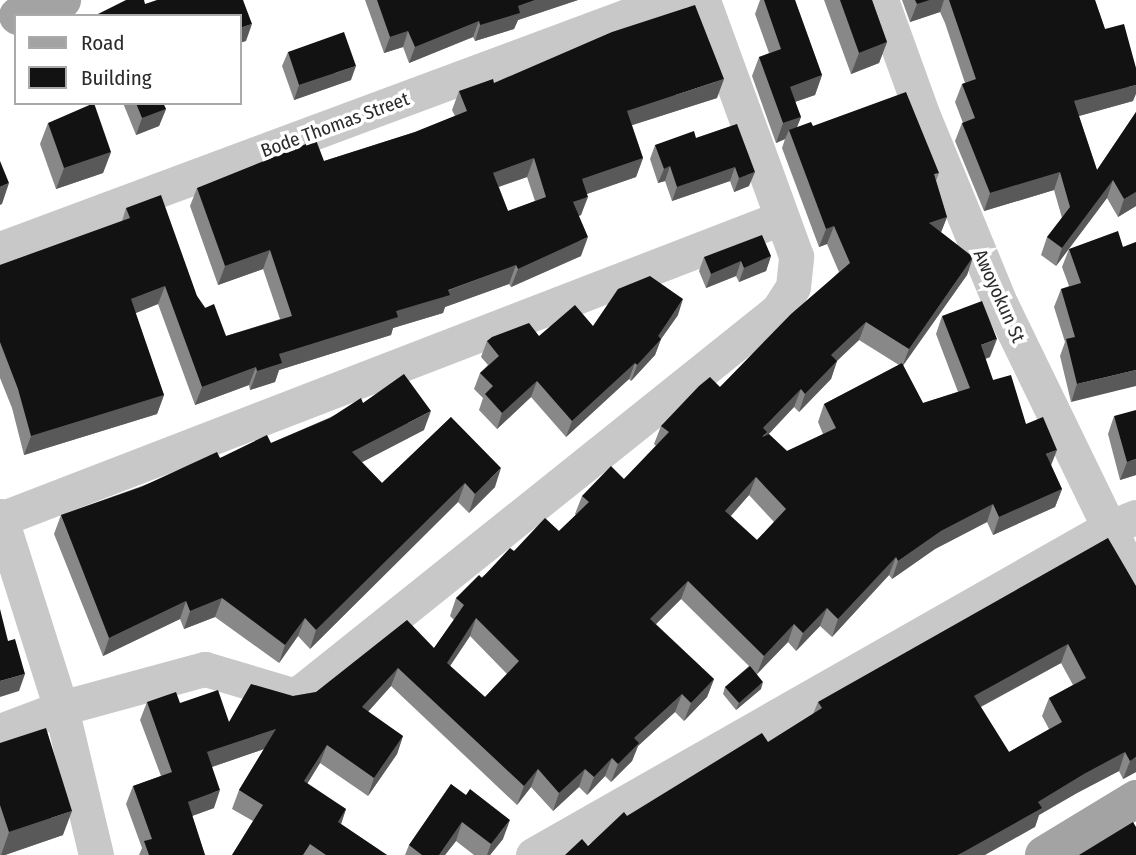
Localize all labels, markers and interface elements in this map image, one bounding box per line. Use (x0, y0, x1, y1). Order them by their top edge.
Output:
legend (14, 14, 242, 105)
text: Road (81, 30, 125, 56)
text: Building (81, 65, 152, 91)
street label: Bode Thomas Street (258, 88, 412, 162)
street label: Awoyokun St (968, 246, 1030, 346)

